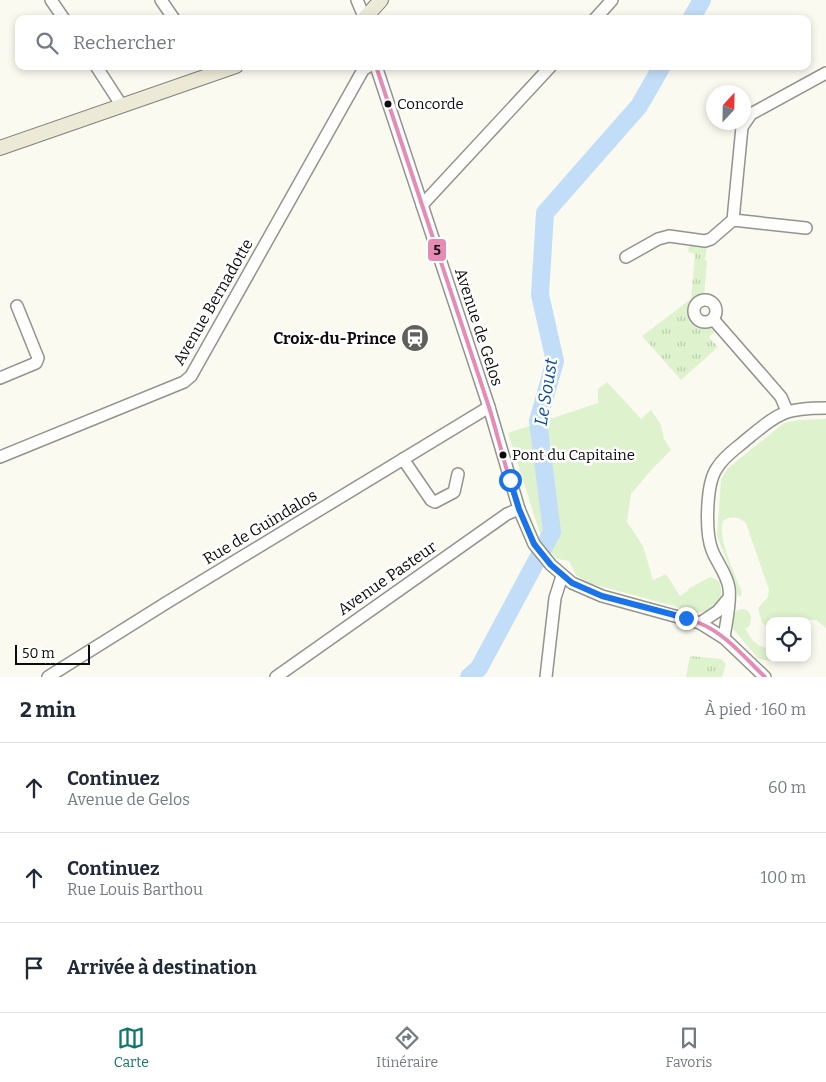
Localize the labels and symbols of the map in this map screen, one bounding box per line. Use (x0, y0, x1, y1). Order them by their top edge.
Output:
north arrow (706, 85, 751, 130)
place label: Concorde (397, 95, 464, 113)
marker: Concorde (383, 99, 393, 109)
street label: Avenue Bernadotte (169, 235, 257, 369)
line badge: 5 (427, 238, 447, 262)
text: 5 (433, 242, 441, 259)
street label: Avenue de Gelos (451, 266, 507, 388)
station icon: Croix-du-Prince (400, 323, 430, 353)
place label: Croix-du-Prince (273, 329, 396, 348)
water label: Le Soust (530, 356, 562, 427)
place label: Pont du Capitaine (512, 446, 635, 464)
marker: Pont du Capitaine (498, 450, 508, 460)
route start (499, 469, 522, 492)
street label: Rue de Guindalos (200, 486, 320, 568)
street label: Avenue Pasteur (334, 537, 440, 619)
route end (675, 607, 698, 630)
scale bar (15, 642, 90, 665)

